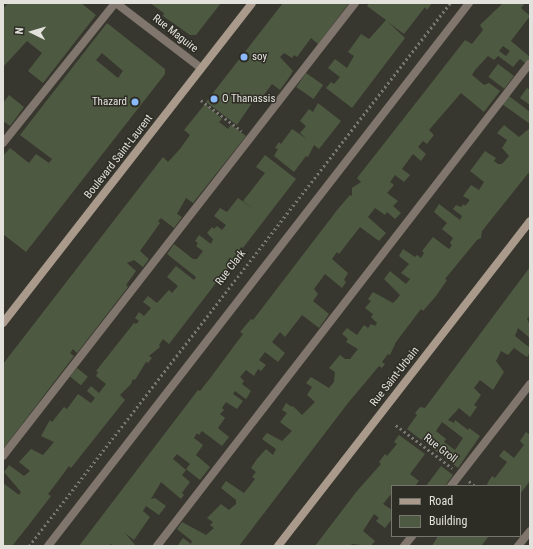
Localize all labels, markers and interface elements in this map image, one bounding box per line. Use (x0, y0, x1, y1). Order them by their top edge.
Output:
north arrow (12, 12, 52, 52)
street label: Rue Maguire (150, 12, 200, 56)
text: N (13, 27, 26, 35)
place label: soy (252, 50, 267, 64)
marker: soy (239, 52, 249, 62)
place label: O Thanassis (222, 92, 276, 106)
marker: O Thanassis (209, 94, 219, 104)
place label: Thazard (92, 95, 127, 109)
marker: Thazard (130, 97, 140, 107)
street label: Boulevard Saint-Laurent (82, 112, 156, 202)
street label: Rue Clark (213, 248, 249, 288)
street label: Rue Saint-Urbain (368, 345, 422, 409)
street label: Rue Groll (421, 432, 459, 466)
legend (391, 485, 521, 537)
text: Road (429, 494, 453, 508)
text: Building (429, 514, 467, 528)

